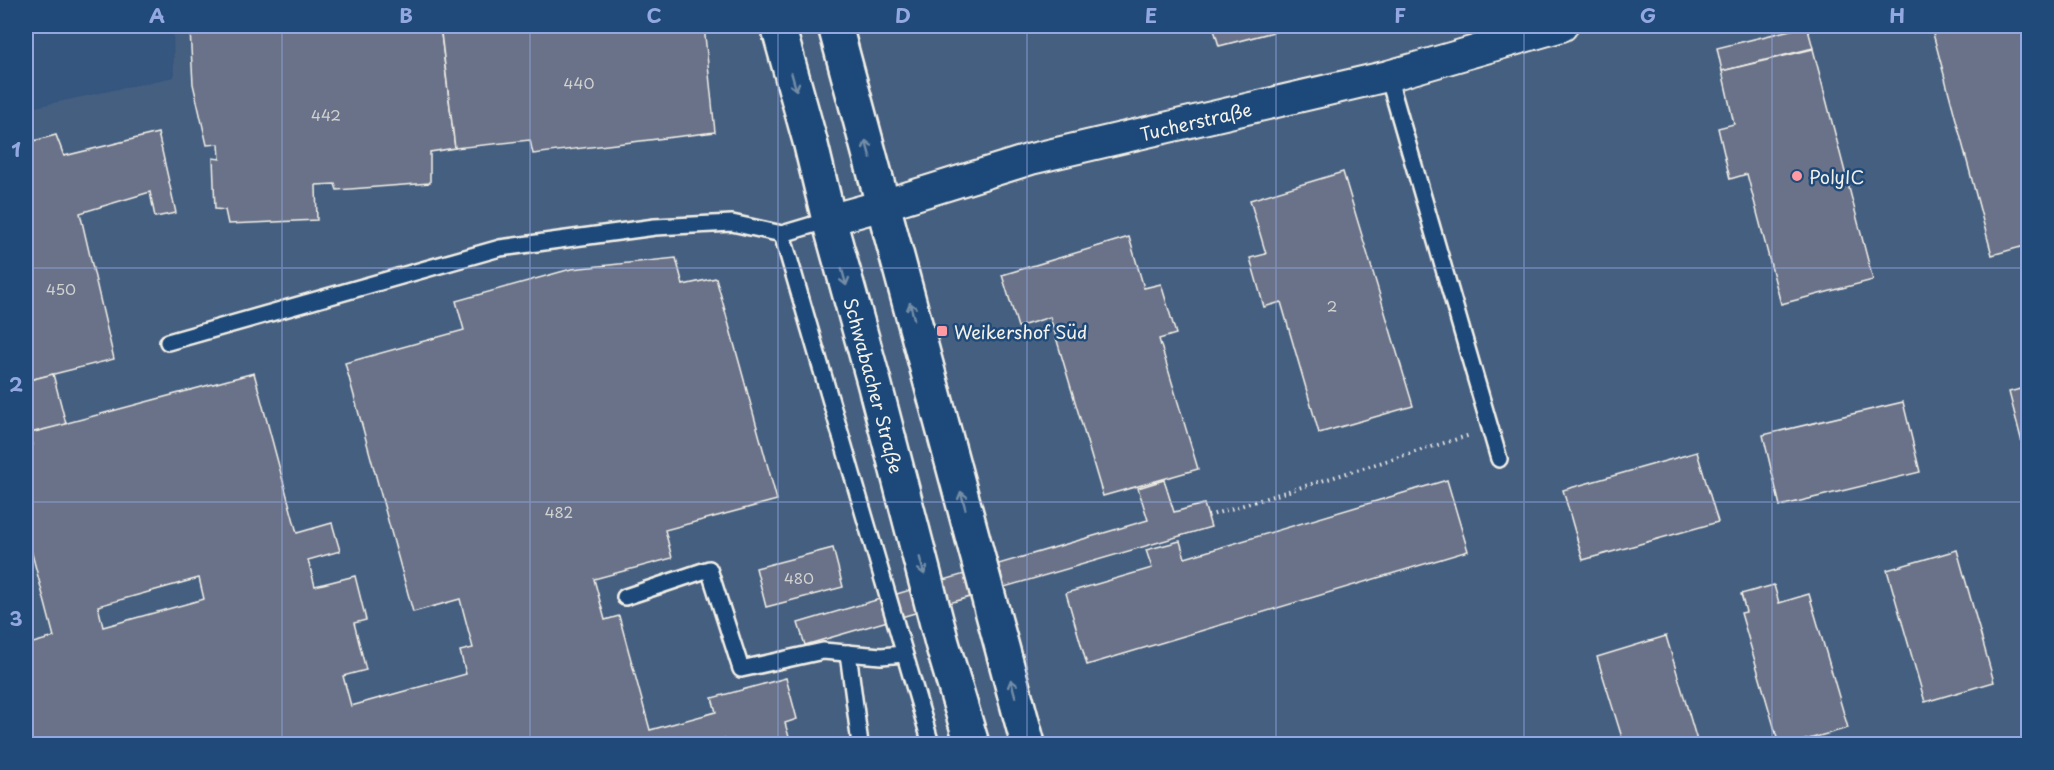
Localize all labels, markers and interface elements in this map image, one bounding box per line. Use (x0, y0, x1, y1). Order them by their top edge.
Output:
text: A (149, 0, 165, 30)
text: B (399, 0, 413, 30)
text: C (646, 0, 662, 30)
text: D (895, 0, 911, 30)
text: E (1145, 0, 1157, 30)
text: F (1394, 0, 1406, 30)
text: G (1640, 0, 1656, 30)
text: H (1889, 0, 1905, 30)
house number: 440 (564, 71, 594, 94)
one-way arrow (788, 72, 800, 91)
street label: Tucherstraße (1137, 95, 1254, 147)
house number: 442 (311, 103, 341, 126)
text: 1 (11, 134, 21, 164)
one-way arrow (862, 140, 873, 159)
place label: PolyIC (1809, 163, 1864, 190)
marker: PolyIC (1790, 169, 1804, 183)
one-way arrow (839, 267, 851, 286)
house number: 450 (46, 277, 76, 300)
street label: Schwabacher Straße (838, 294, 911, 476)
house number: 2 (1327, 294, 1337, 317)
one-way arrow (906, 302, 917, 321)
place label: Weikershof Süd (954, 318, 1087, 345)
marker: Weikershof Süd (935, 324, 949, 338)
text: 2 (9, 369, 23, 399)
one-way arrow (956, 490, 968, 509)
house number: 482 (545, 500, 573, 523)
one-way arrow (917, 557, 928, 576)
house number: 480 (784, 566, 814, 589)
text: 3 (9, 603, 23, 633)
one-way arrow (1007, 679, 1018, 698)

